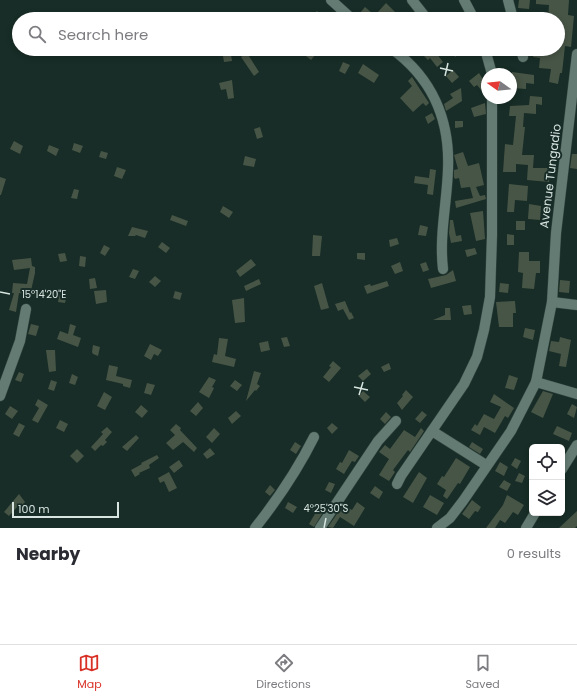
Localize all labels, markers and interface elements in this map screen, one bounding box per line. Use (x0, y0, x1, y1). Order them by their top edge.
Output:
search box (12, 12, 565, 56)
icon: search (26, 23, 48, 45)
text: Search here (58, 24, 148, 45)
north arrow (481, 68, 517, 104)
street label: Avenue Tungadio (535, 123, 565, 229)
text: 15°14'20"E (22, 287, 66, 302)
map controls (529, 444, 565, 516)
button: locate (529, 444, 565, 480)
button: layers (529, 480, 565, 516)
scale bar (12, 500, 119, 519)
text: 100 m (18, 501, 50, 517)
text: 4°25'30"S (304, 501, 349, 516)
text: Nearby (16, 542, 80, 566)
text: 0 results (507, 544, 561, 563)
tab: Map (77, 652, 102, 693)
tab: Directions (256, 652, 311, 693)
tab: Saved (465, 652, 500, 693)

